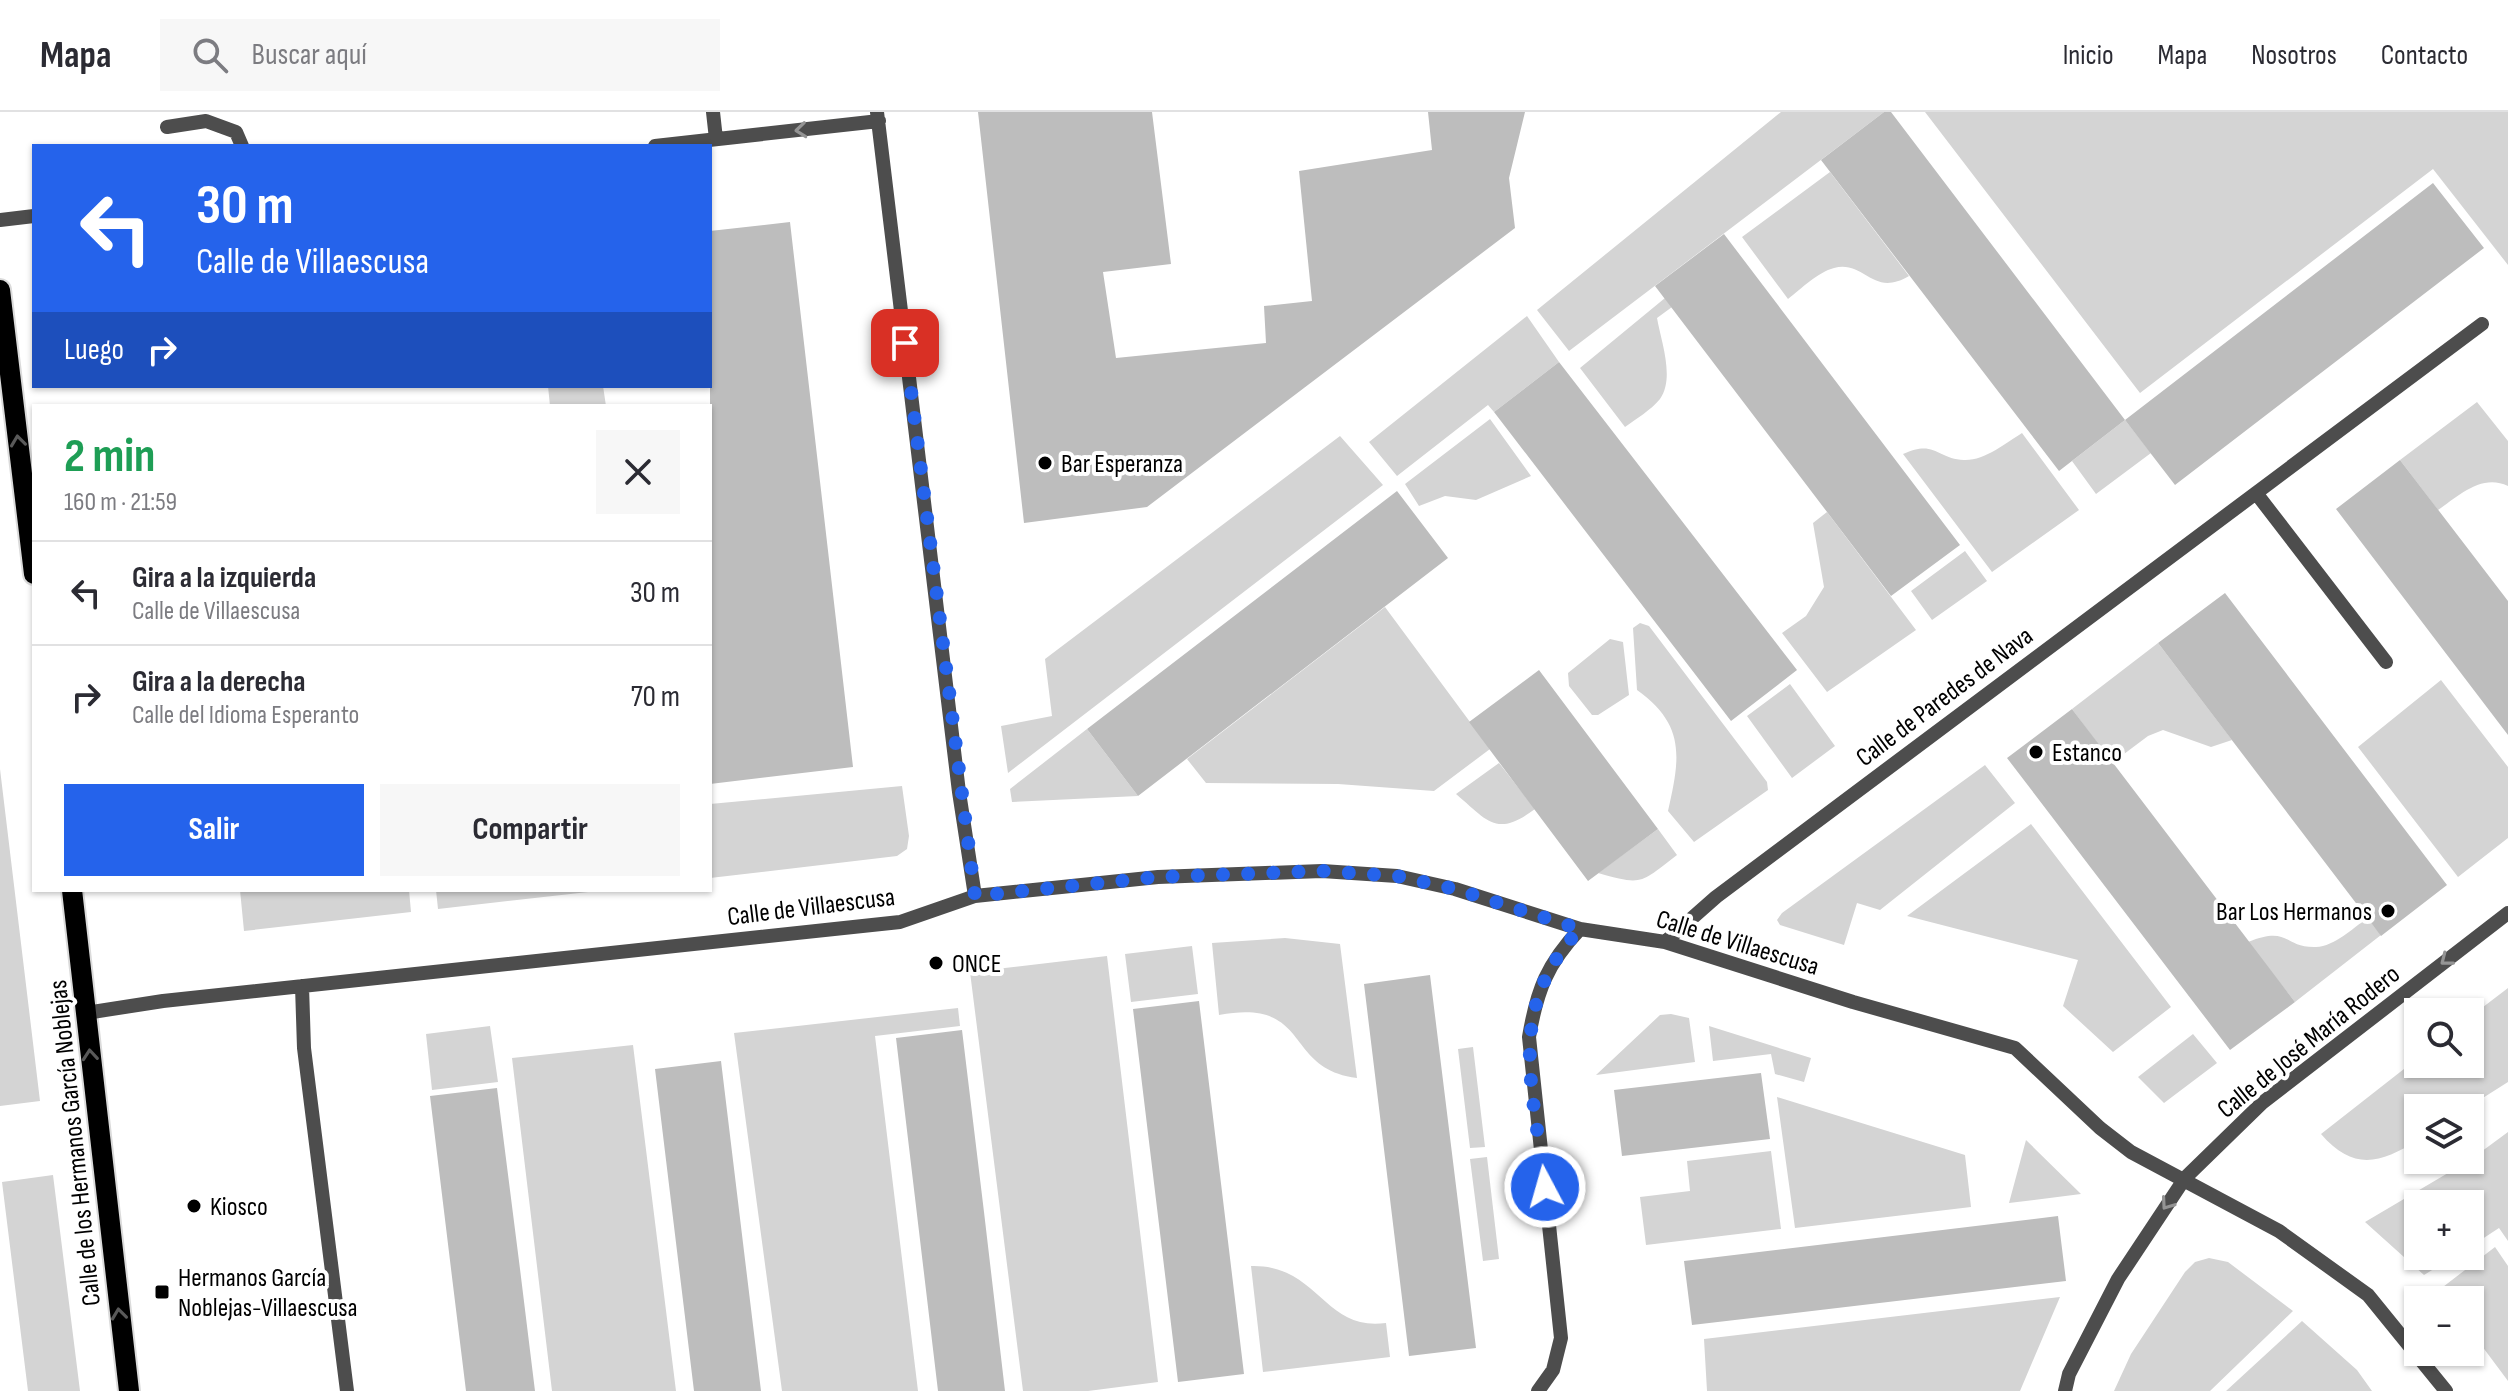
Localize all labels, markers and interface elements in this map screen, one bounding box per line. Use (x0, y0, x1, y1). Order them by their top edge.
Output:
search box (160, 19, 720, 91)
text: Mapa (40, 33, 112, 78)
icon: search (188, 33, 232, 77)
text: Buscar aquí (252, 37, 367, 73)
text: Inicio (2063, 39, 2114, 72)
text: Mapa (2158, 39, 2207, 72)
text: Nosotros (2251, 39, 2337, 72)
text: Contacto (2381, 39, 2468, 72)
one-way arrow (794, 121, 807, 138)
text: 30 m (196, 173, 294, 240)
icon: left (64, 176, 168, 280)
text: Calle de Villaescusa (196, 241, 429, 284)
pin (871, 309, 939, 377)
icon: arrive (883, 321, 927, 365)
icon: right (140, 328, 184, 372)
text: Luego (64, 332, 124, 368)
text: 2 min (64, 428, 155, 485)
button: close (596, 430, 680, 514)
one-way arrow (10, 434, 27, 448)
place label: Bar Esperanza (1061, 449, 1183, 480)
marker: Bar Esperanza (1036, 454, 1054, 472)
text: 160 m · 21:59 (64, 487, 177, 518)
text: Gira a la izquierda (132, 560, 316, 596)
icon: left (64, 571, 108, 615)
text: 30 m (630, 575, 680, 611)
text: Calle de Villaescusa (132, 596, 300, 627)
street label: Calle de Paredes de Nava (1851, 621, 2039, 774)
text: Gira a la derecha (132, 664, 306, 700)
icon: right (64, 675, 108, 719)
text: 70 m (631, 679, 680, 715)
text: Calle del Idioma Esperanto (132, 700, 359, 731)
place label: Estanco (2052, 738, 2122, 769)
marker: Estanco (2027, 743, 2045, 761)
button: Salir (64, 784, 364, 876)
button: Compartir (380, 784, 680, 876)
street label: Calle de Villaescusa (726, 882, 897, 933)
place label: Bar Los Hermanos (2216, 897, 2372, 928)
marker: Bar Los Hermanos (2379, 902, 2397, 920)
street label: Calle de Villaescusa (1653, 904, 1823, 983)
place label: ONCE (952, 949, 1001, 980)
one-way arrow (2440, 951, 2455, 965)
marker: ONCE (927, 954, 945, 972)
street label: Calle de José María Rodero (2212, 959, 2406, 1125)
street label: Calle de los Hermanos García Noblejas (43, 978, 108, 1307)
map controls (2404, 998, 2484, 1366)
button: search (2404, 998, 2484, 1078)
one-way arrow (82, 1048, 99, 1061)
button: layers (2404, 1094, 2484, 1174)
position arrow (1503, 1145, 1587, 1229)
button: + (2404, 1190, 2484, 1270)
place label: Kiosco (210, 1192, 268, 1223)
one-way arrow (2162, 1195, 2177, 1209)
marker: Kiosco (185, 1197, 203, 1215)
place label: Hermanos García Noblejas-Villaescusa (178, 1263, 358, 1324)
marker: Hermanos García Noblejas-Villaescusa (153, 1283, 171, 1301)
button: − (2404, 1286, 2484, 1366)
one-way arrow (111, 1307, 128, 1321)

